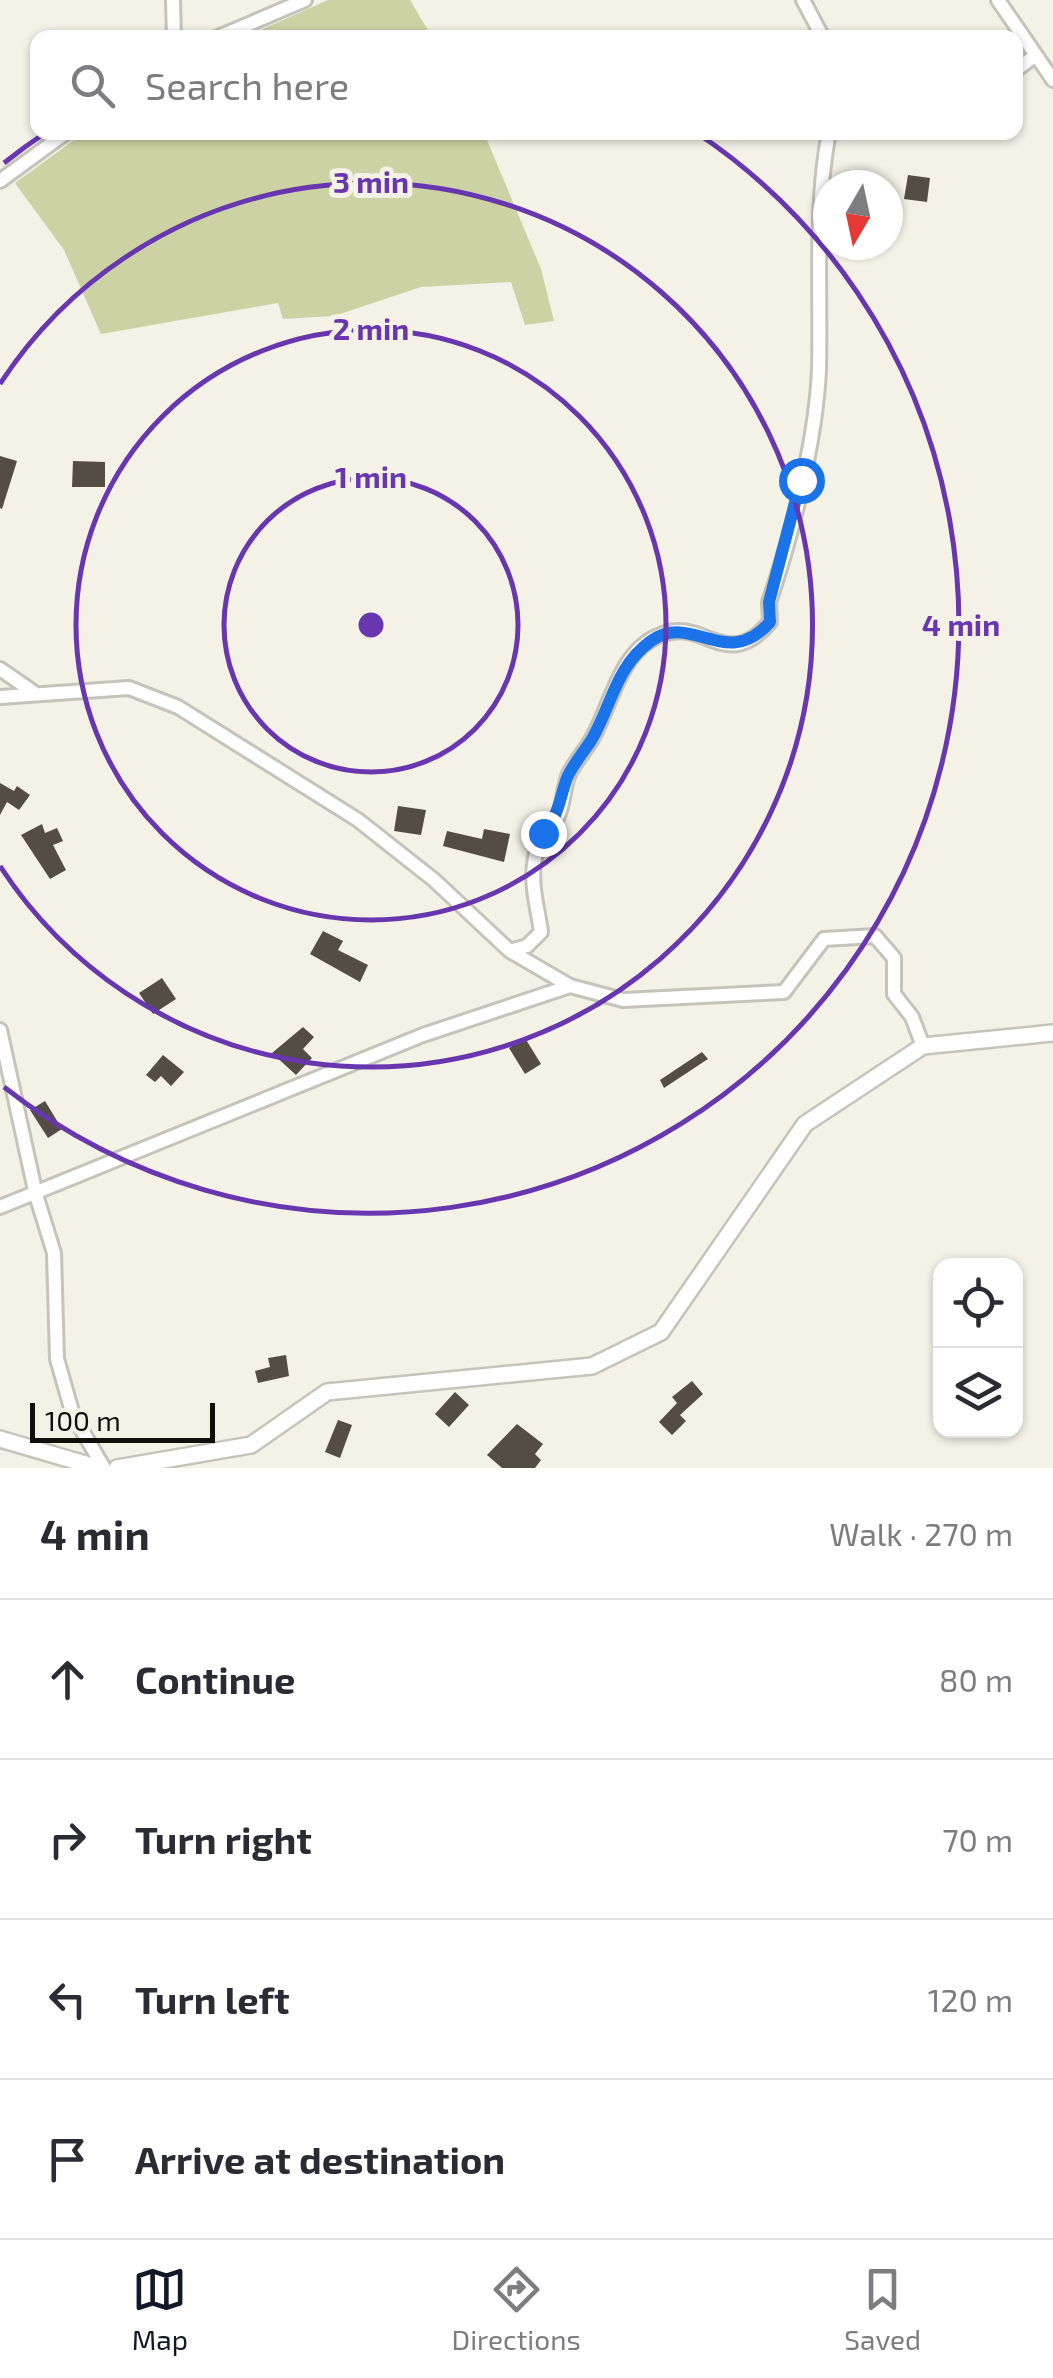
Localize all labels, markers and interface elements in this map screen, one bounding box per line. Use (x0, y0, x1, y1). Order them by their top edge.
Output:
search box (30, 30, 1023, 140)
icon: search (65, 58, 120, 113)
text: Search here (145, 62, 349, 108)
text: 3 min (333, 163, 409, 199)
north arrow (813, 170, 903, 260)
text: 2 min (333, 310, 409, 346)
text: 1 min (335, 458, 407, 494)
route start (779, 458, 825, 504)
text: 4 min (922, 606, 1000, 642)
centre of rings (353, 607, 389, 643)
route end (521, 811, 567, 857)
map controls (933, 1258, 1023, 1438)
button: locate (933, 1258, 1023, 1348)
button: layers (933, 1348, 1023, 1438)
scale bar (30, 1398, 215, 1442)
text: 100 m (45, 1403, 121, 1437)
text: 4 min (40, 1508, 150, 1558)
text: Walk · 270 m (829, 1514, 1013, 1552)
icon: ahead (40, 1652, 95, 1707)
text: Continue (135, 1656, 295, 1702)
text: 80 m (939, 1660, 1013, 1698)
icon: right (40, 1812, 95, 1867)
text: Turn right (135, 1816, 312, 1862)
text: 70 m (942, 1820, 1013, 1858)
icon: left (40, 1972, 95, 2027)
text: Turn left (135, 1976, 290, 2022)
text: 120 m (928, 1980, 1013, 2018)
icon: arrive (40, 2132, 95, 2187)
text: Arrive at destination (135, 2136, 505, 2182)
tab: Map (132, 2262, 188, 2356)
tab: Directions (452, 2262, 581, 2356)
tab: Saved (844, 2262, 921, 2356)

